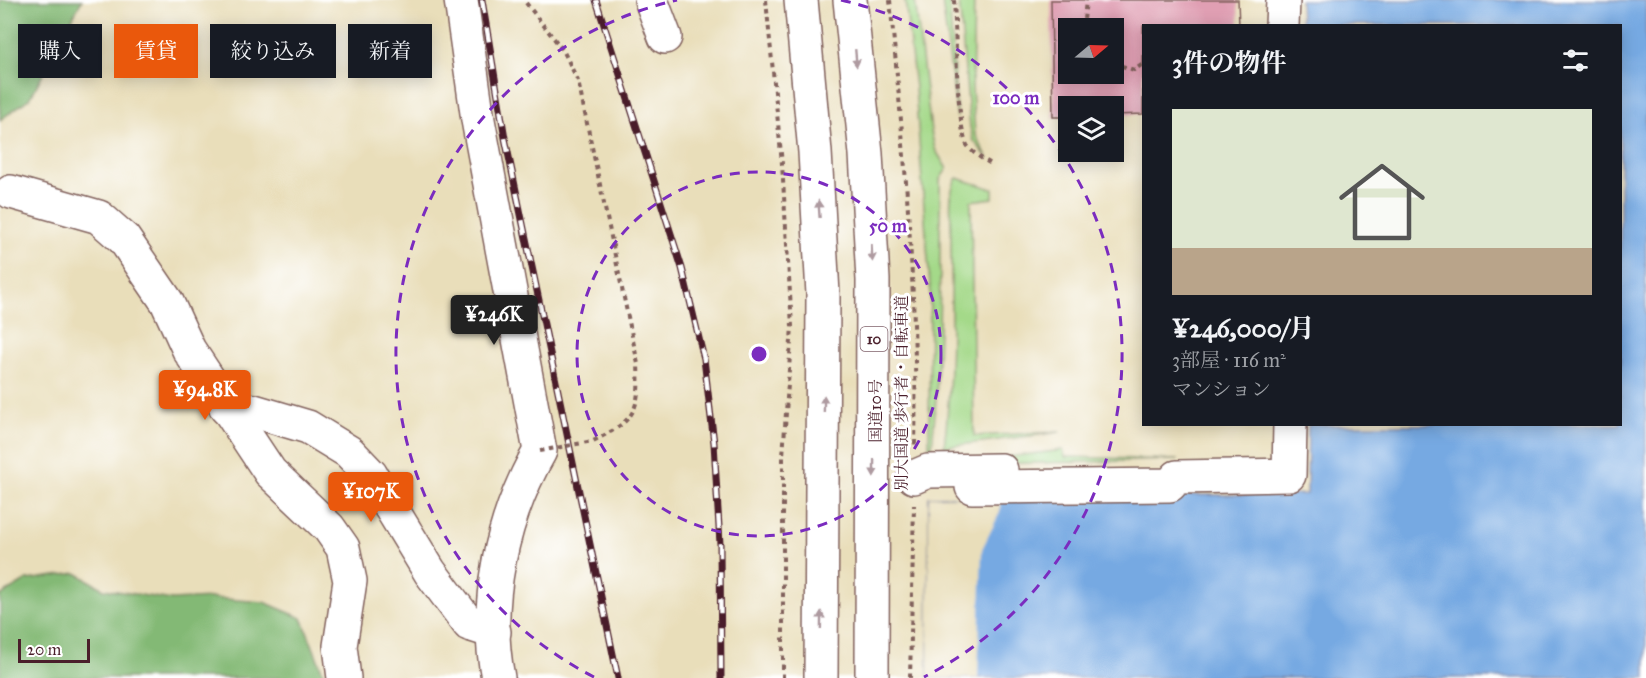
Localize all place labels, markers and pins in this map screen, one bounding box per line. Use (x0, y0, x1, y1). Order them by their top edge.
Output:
pin: ¥246K (452, 295, 536, 346)
centre of rings (749, 344, 769, 364)
pin: ¥94.8K (156, 370, 254, 421)
pin: ¥107K (329, 472, 413, 523)

